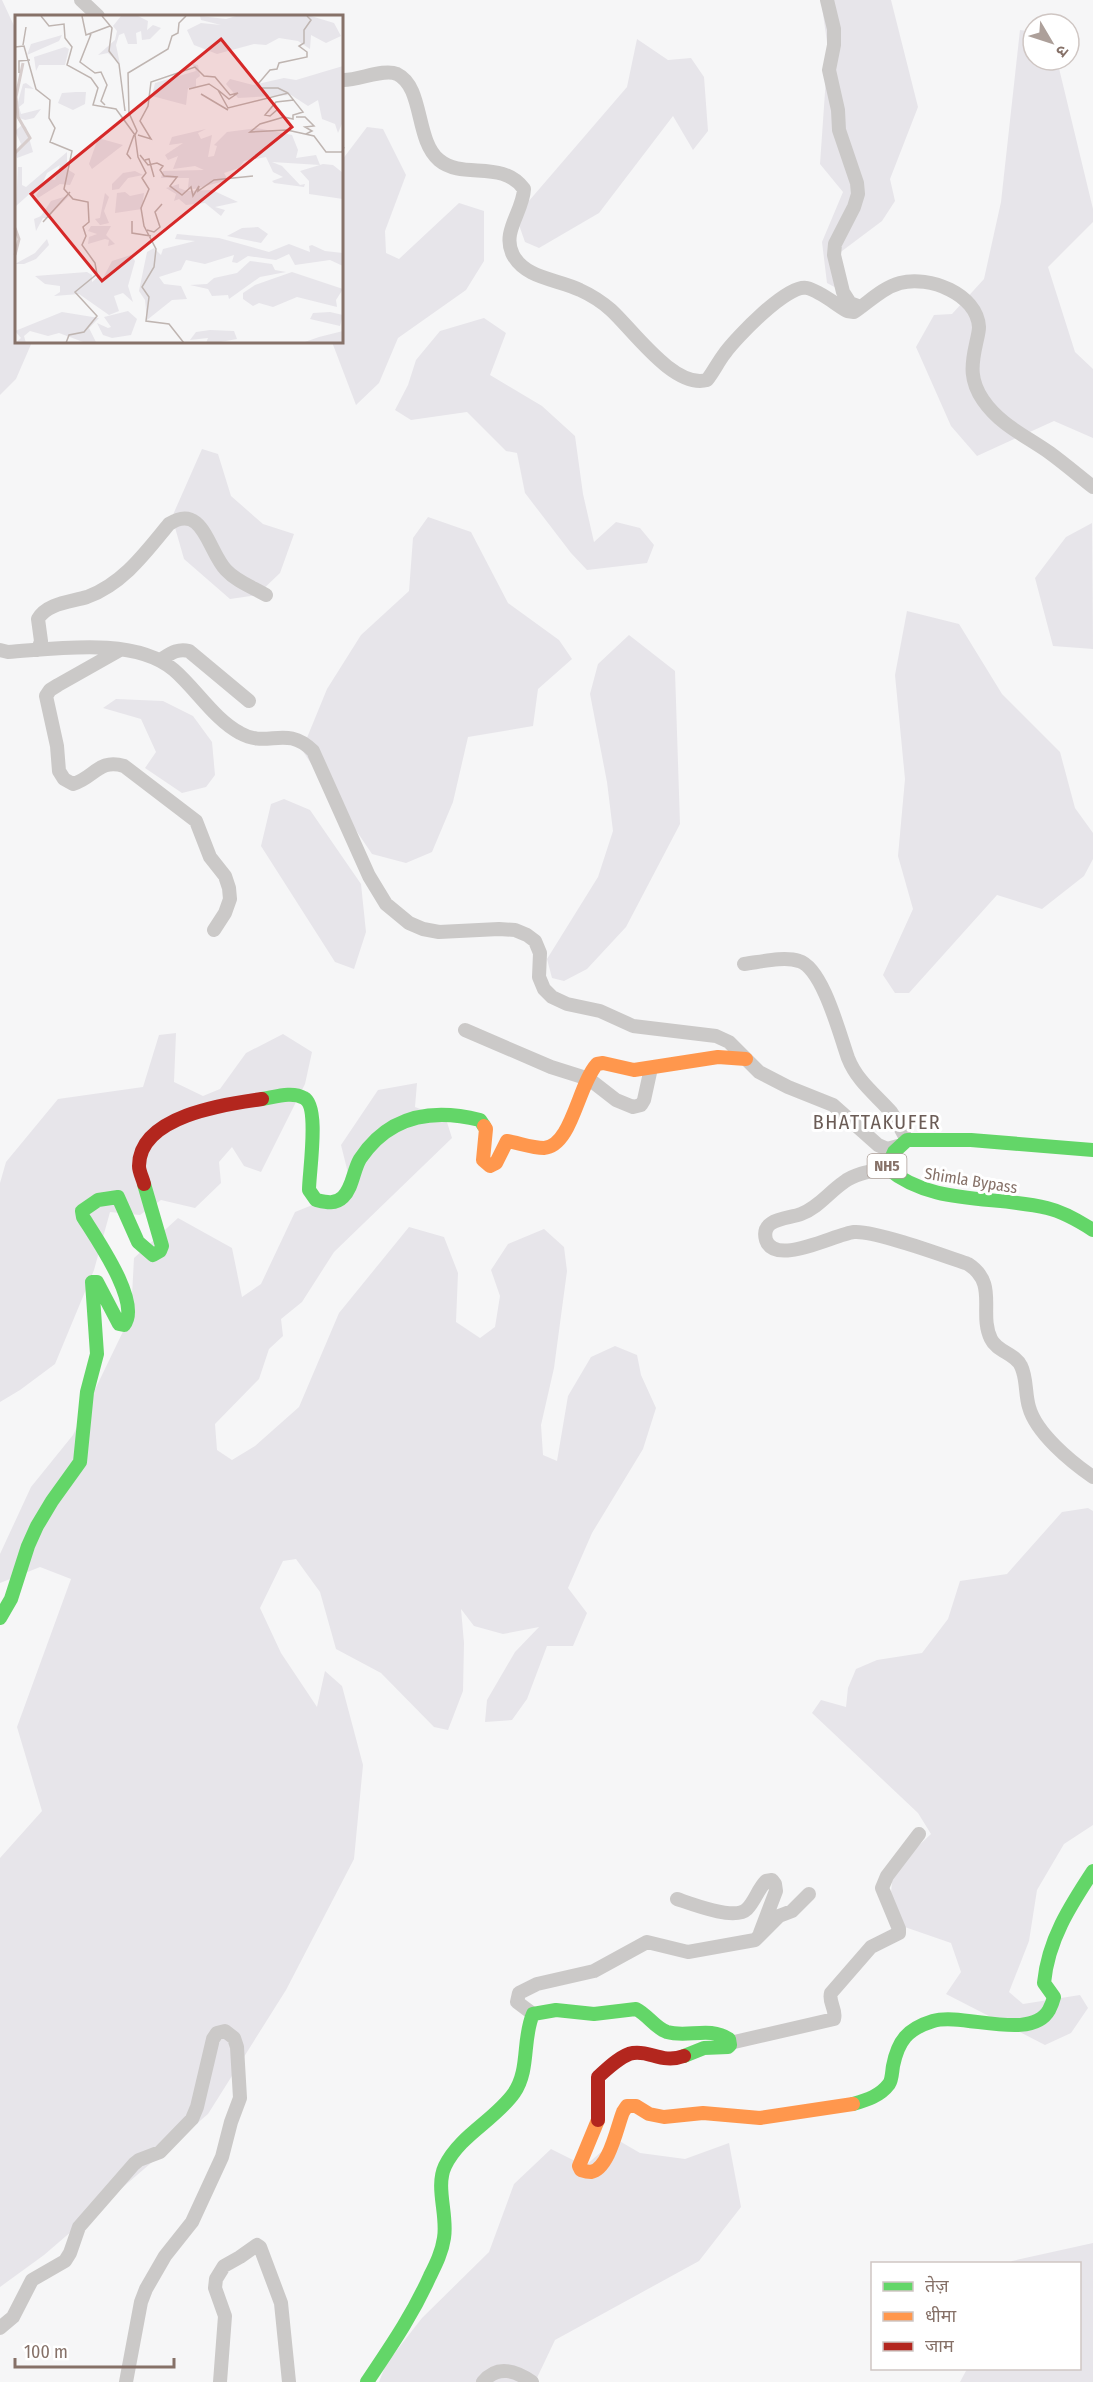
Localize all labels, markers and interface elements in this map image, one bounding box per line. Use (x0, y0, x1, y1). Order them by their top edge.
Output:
north arrow (1021, 12, 1081, 72)
inset map (15, 15, 344, 344)
text: उ (1052, 42, 1073, 61)
district label: BHATTAKUFER (813, 1110, 941, 1134)
road number: NH5 (868, 1154, 906, 1178)
street label: Shimla Bypass (923, 1164, 1019, 1197)
legend (871, 2262, 1081, 2370)
text: तेज़ (925, 2275, 949, 2297)
text: धीमा (925, 2305, 956, 2327)
scale bar (15, 2331, 174, 2369)
text: जाम (925, 2335, 955, 2357)
text: 100 m (24, 2341, 68, 2363)

